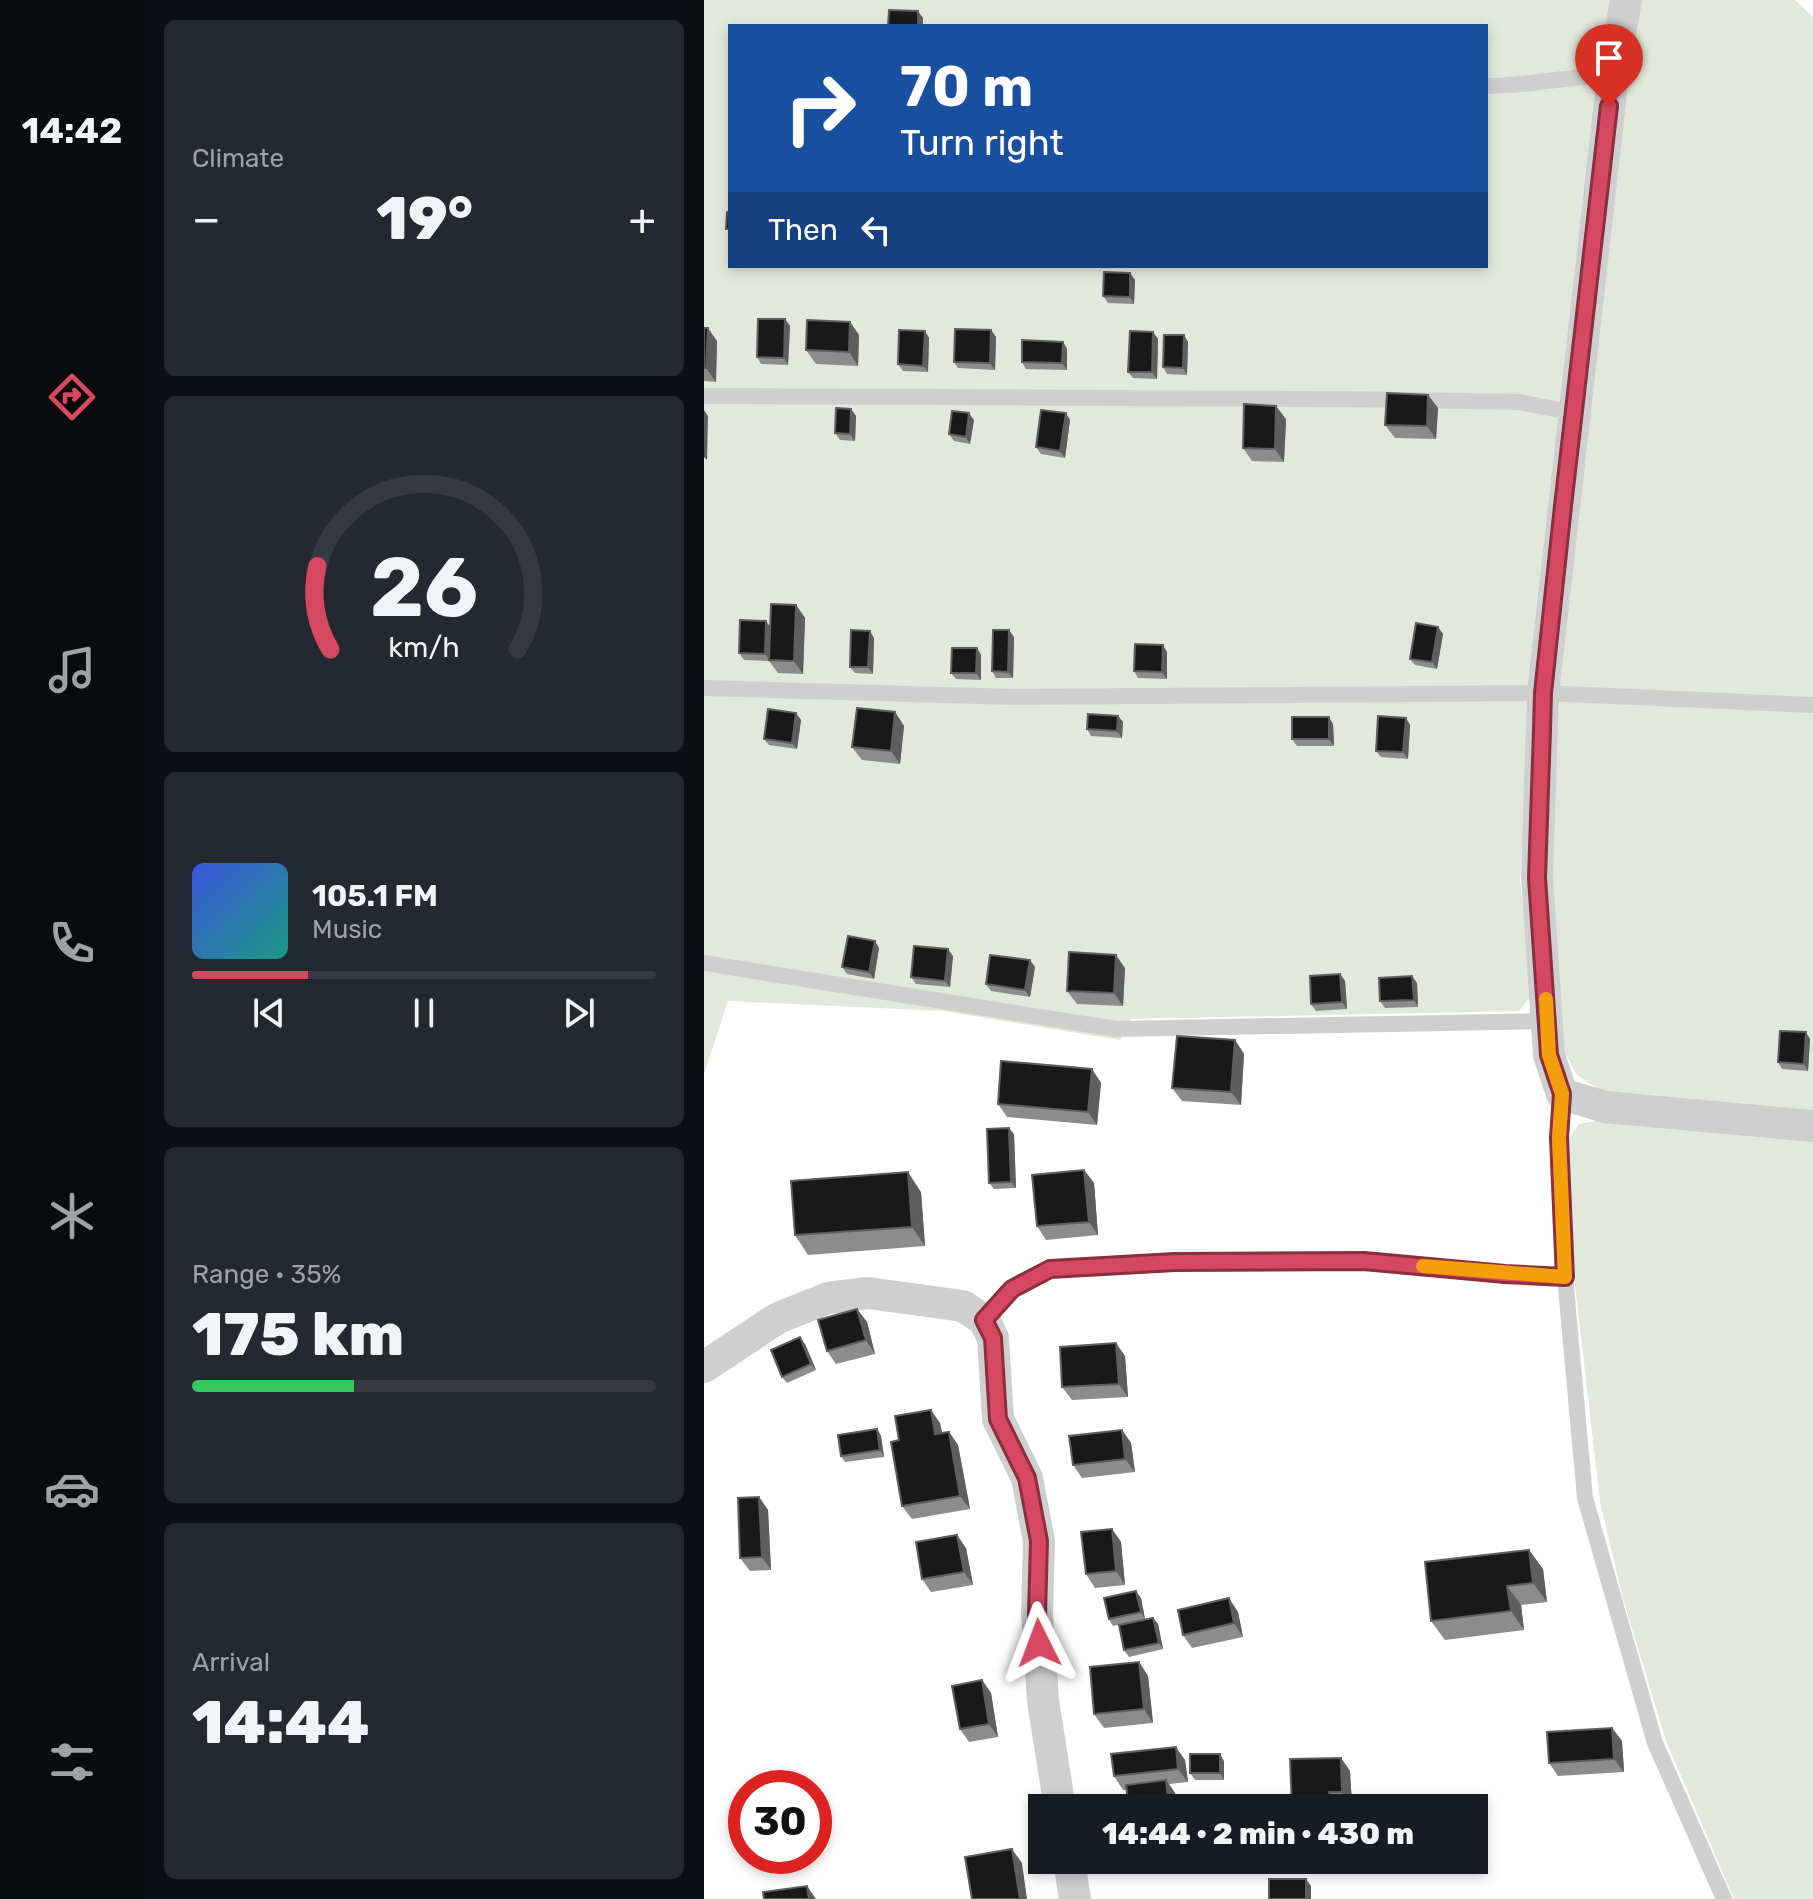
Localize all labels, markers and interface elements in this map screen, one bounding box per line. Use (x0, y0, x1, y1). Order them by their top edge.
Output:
pin (1575, 24, 1643, 106)
icon: arrive (1587, 36, 1631, 80)
text: 70 m (900, 54, 1033, 120)
icon: right (768, 56, 872, 160)
text: 14:42 (22, 109, 122, 152)
text: Turn right (900, 121, 1064, 164)
text: Climate (192, 143, 284, 174)
text: 19° (376, 183, 473, 254)
text: − (192, 193, 221, 245)
text: + (629, 193, 656, 245)
icon: left (854, 208, 898, 252)
text: Then (768, 212, 838, 248)
icon: directions (44, 369, 100, 425)
text: 26 (370, 537, 478, 636)
text: km/h (388, 630, 460, 664)
icon: music (44, 642, 100, 698)
text: 105.1 FM (312, 878, 438, 914)
text: Music (312, 914, 382, 945)
icon: phone (44, 915, 100, 971)
icon: previous (247, 991, 291, 1035)
icon: pause (402, 991, 446, 1035)
icon: next (557, 991, 601, 1035)
icon: climate (44, 1188, 100, 1244)
text: Range · 35% (192, 1259, 341, 1290)
text: 175 km (192, 1299, 404, 1370)
icon: car (44, 1461, 100, 1517)
position arrow (997, 1601, 1081, 1685)
text: Arrival (192, 1647, 270, 1678)
text: 14:44 (192, 1687, 370, 1758)
icon: filters (44, 1734, 100, 1790)
speed limit sign: 30 (728, 1770, 832, 1874)
text: 14:44 · 2 min · 430 m (1102, 1816, 1414, 1852)

